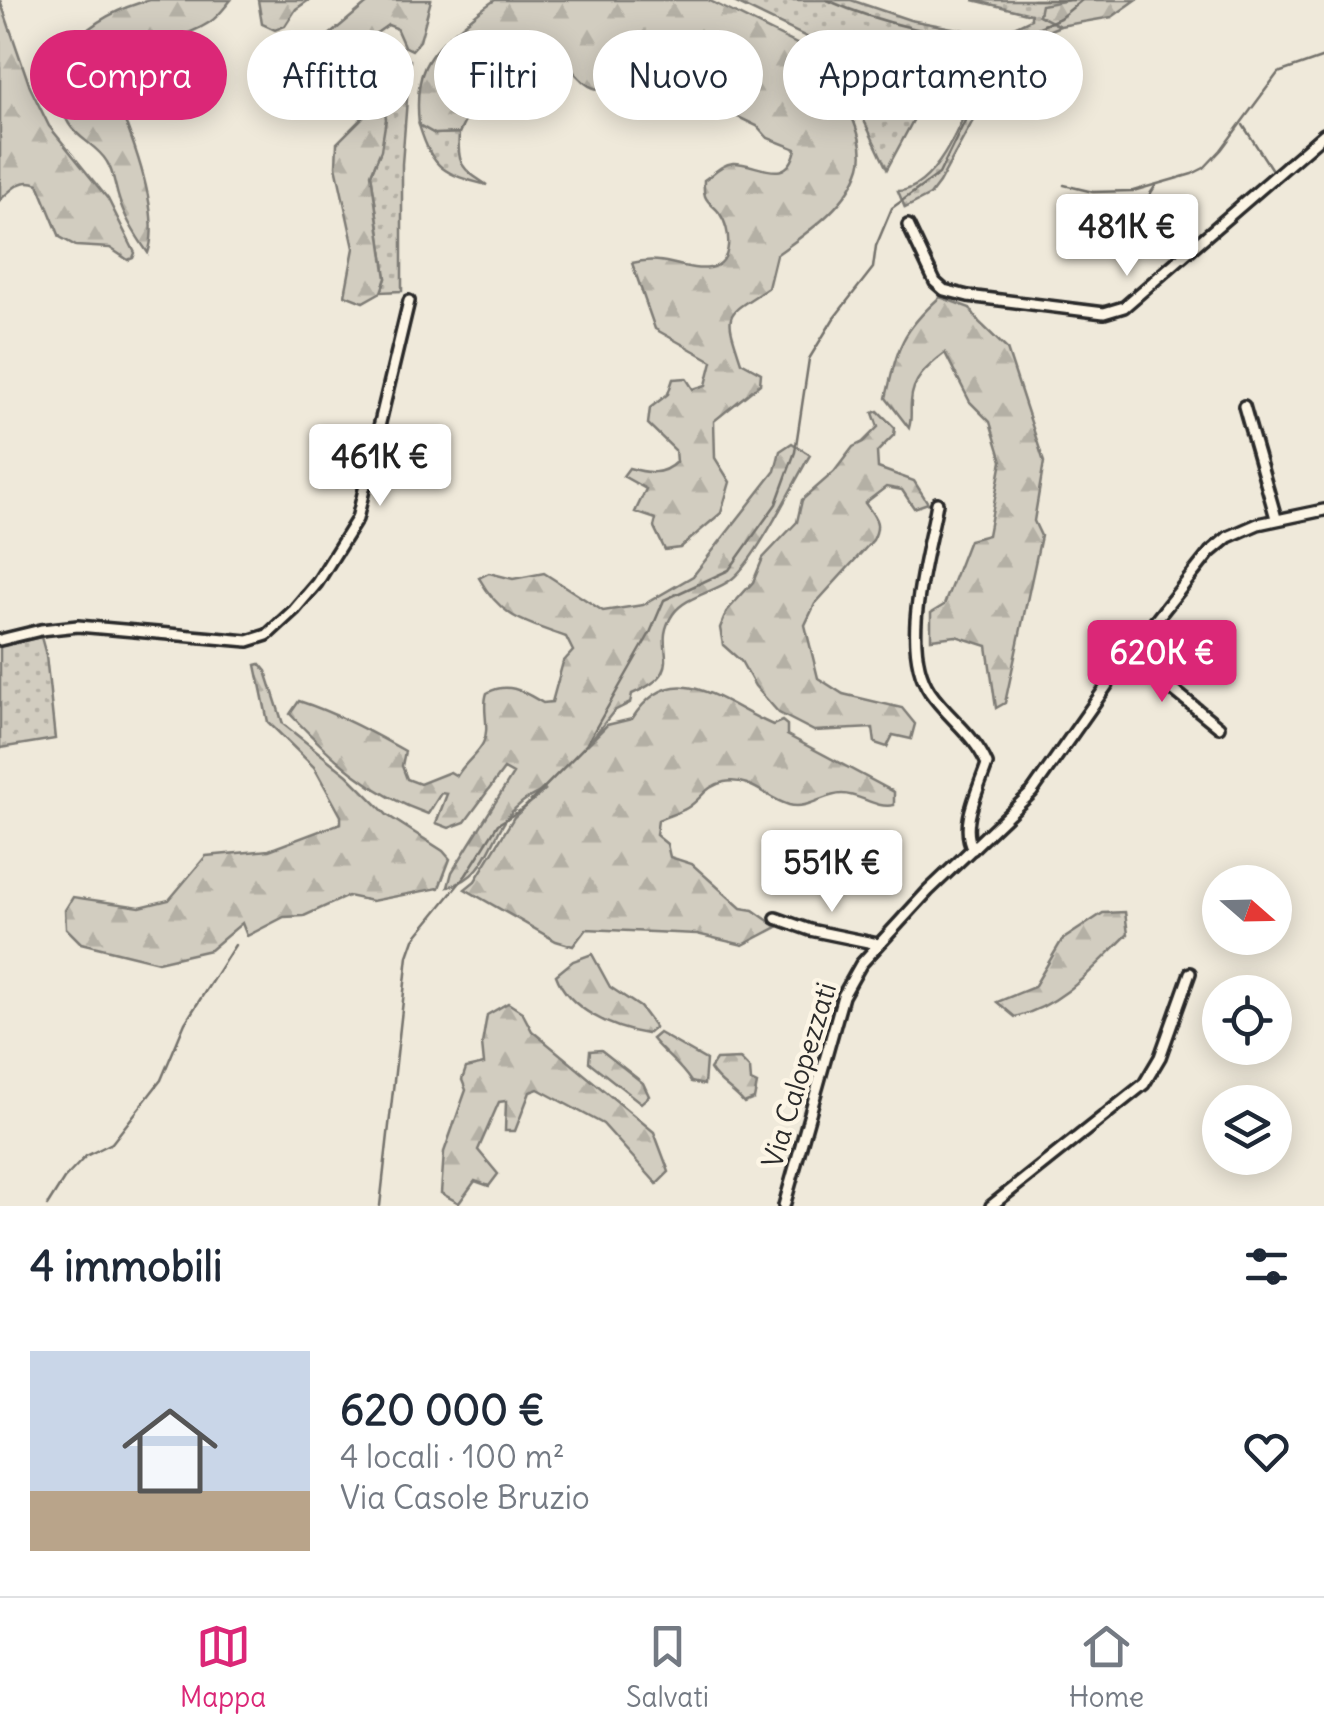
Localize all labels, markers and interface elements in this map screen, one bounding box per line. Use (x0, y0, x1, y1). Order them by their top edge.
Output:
chip: Compra (30, 30, 227, 120)
chip: Affitta (247, 30, 414, 120)
chip: Filtri (434, 30, 573, 120)
chip: Nuovo (593, 30, 763, 120)
chip: Appartamento (783, 30, 1083, 120)
pin: 481K € (1046, 194, 1208, 279)
text: 481K € (1078, 206, 1176, 247)
pin: 461K € (299, 424, 461, 509)
text: 461K € (331, 436, 429, 477)
pin: 620K € (1081, 620, 1243, 705)
text: 620K € (1109, 632, 1215, 673)
pin: 551K € (751, 830, 913, 915)
text: 551K € (783, 842, 881, 883)
north arrow (1202, 865, 1292, 955)
map controls (1202, 865, 1292, 1175)
button: locate (1202, 975, 1292, 1065)
street label: Via Calopezzati (754, 978, 844, 1172)
button: layers (1202, 1085, 1292, 1175)
icon: filters (1239, 1239, 1294, 1294)
text: 4 immobili (30, 1240, 222, 1292)
text: 620 000 € (340, 1384, 545, 1436)
icon: home (110, 1391, 230, 1511)
icon: heart (1239, 1424, 1294, 1479)
text: 4 locali · 100 m² (340, 1436, 565, 1477)
text: Via Casole Bruzio (340, 1477, 590, 1518)
tab: Mappa (180, 1619, 266, 1715)
tab: Salvati (626, 1619, 709, 1715)
tab: Home (1069, 1619, 1144, 1715)

